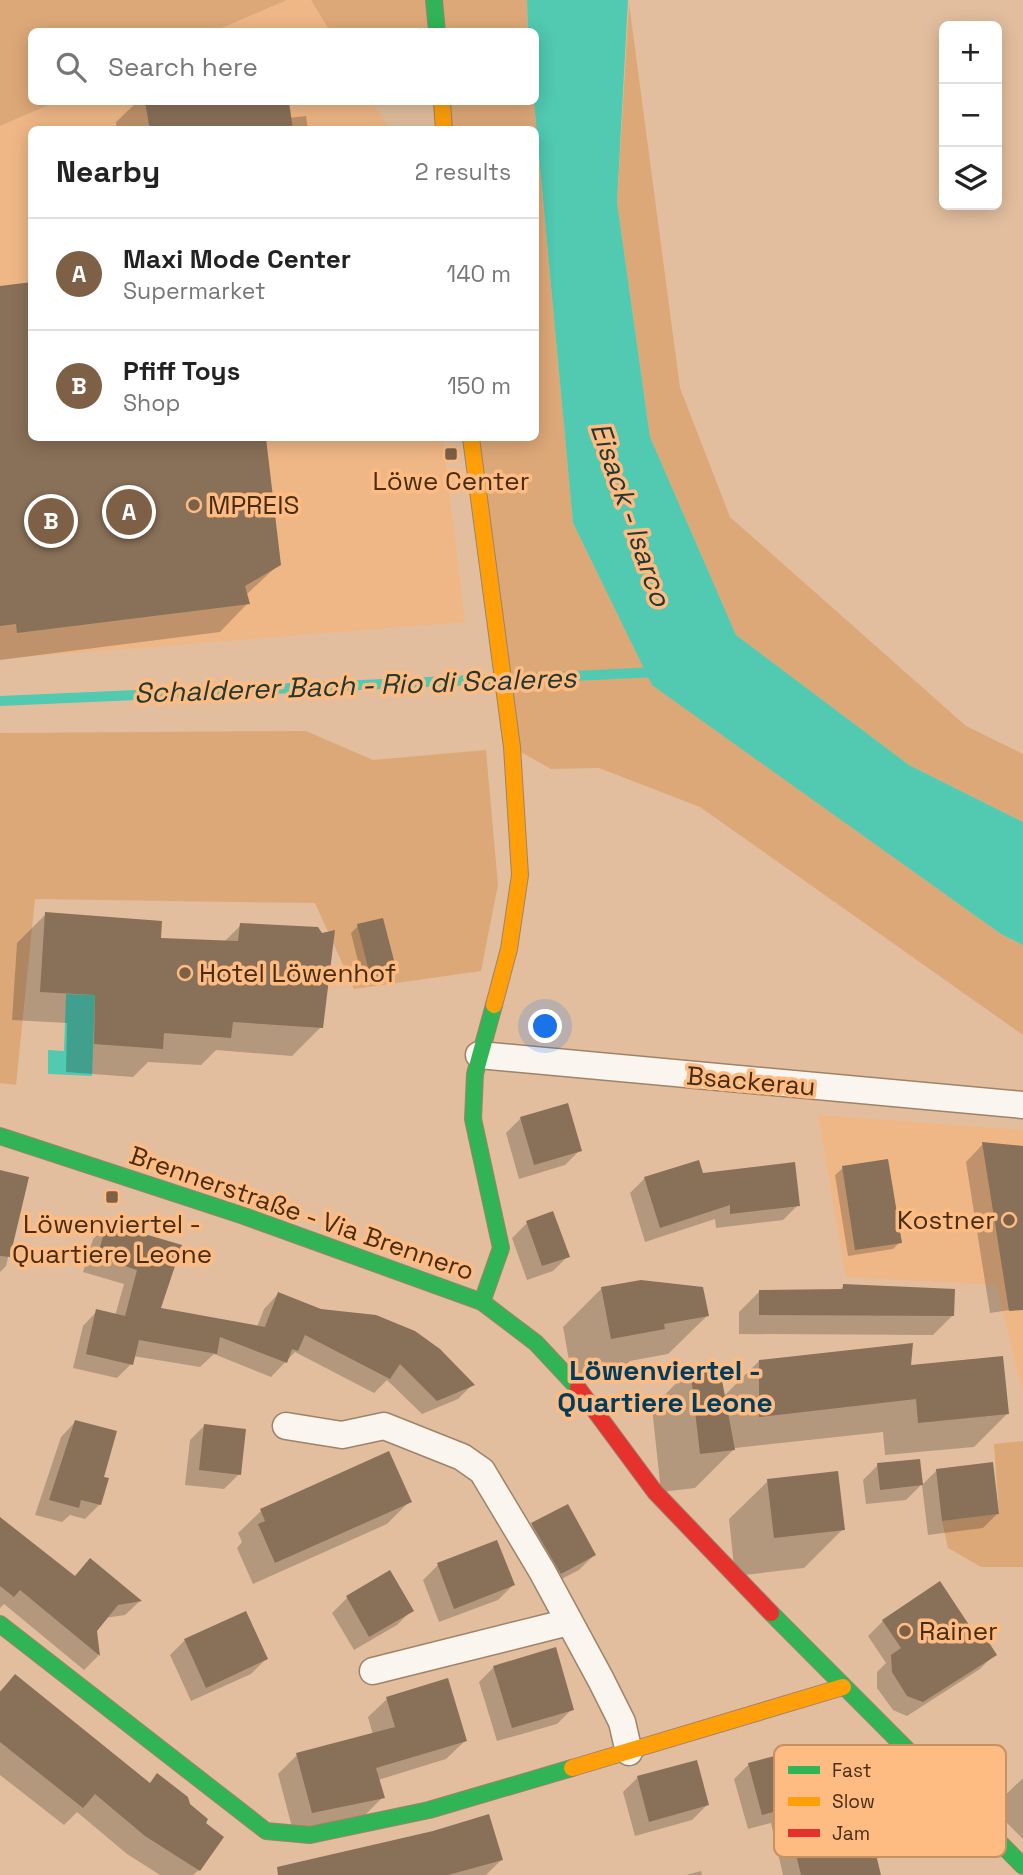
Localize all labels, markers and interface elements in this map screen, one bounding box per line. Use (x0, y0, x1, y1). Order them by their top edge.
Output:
map controls (939, 21, 1002, 210)
button: + (939, 21, 1002, 84)
search box (28, 28, 539, 105)
icon: search (52, 48, 90, 86)
text: Search here (108, 50, 258, 84)
button: − (939, 84, 1002, 147)
button: layers (939, 147, 1002, 210)
text: Nearby (56, 152, 160, 191)
text: 2 results (415, 157, 511, 187)
text: Maxi Mode Center (123, 242, 351, 276)
text: A (72, 259, 86, 289)
text: 140 m (447, 259, 511, 289)
text: Supermarket (123, 276, 265, 306)
text: Pfiff Toys (123, 354, 240, 388)
text: B (71, 371, 87, 401)
text: 150 m (447, 371, 511, 401)
text: Shop (123, 388, 180, 418)
water label: Eisack - Isarco (583, 417, 679, 611)
marker: Löwe Center (443, 446, 459, 462)
place label: Löwe Center (373, 464, 529, 498)
pin: A (106, 486, 152, 538)
place label: MPREIS (208, 488, 299, 522)
pin: B (28, 495, 74, 547)
marker: MPREIS (186, 497, 202, 513)
water label: Schalderer Bach - Rio di Scaleres (133, 659, 578, 711)
place label: Hotel Löwenhof (199, 956, 396, 990)
marker: Hotel Löwenhof (177, 965, 193, 981)
your location (528, 1009, 562, 1043)
street label: Bsackerau (685, 1058, 817, 1104)
street label: Brennerstraße - Via Brennero (125, 1138, 479, 1288)
marker: Löwenviertel - Quartiere Leone (104, 1189, 120, 1205)
place label: Kostner (897, 1203, 995, 1237)
place label: Löwenviertel - Quartiere Leone (12, 1207, 212, 1271)
marker: Kostner (1001, 1212, 1017, 1228)
district label: Löwenviertel - Quartiere Leone (557, 1352, 773, 1420)
place label: Rainer (919, 1614, 998, 1648)
marker: Rainer (897, 1623, 913, 1639)
legend (774, 1745, 1006, 1857)
text: Fast (832, 1758, 872, 1783)
text: Slow (832, 1789, 875, 1814)
text: Jam (832, 1821, 870, 1846)

